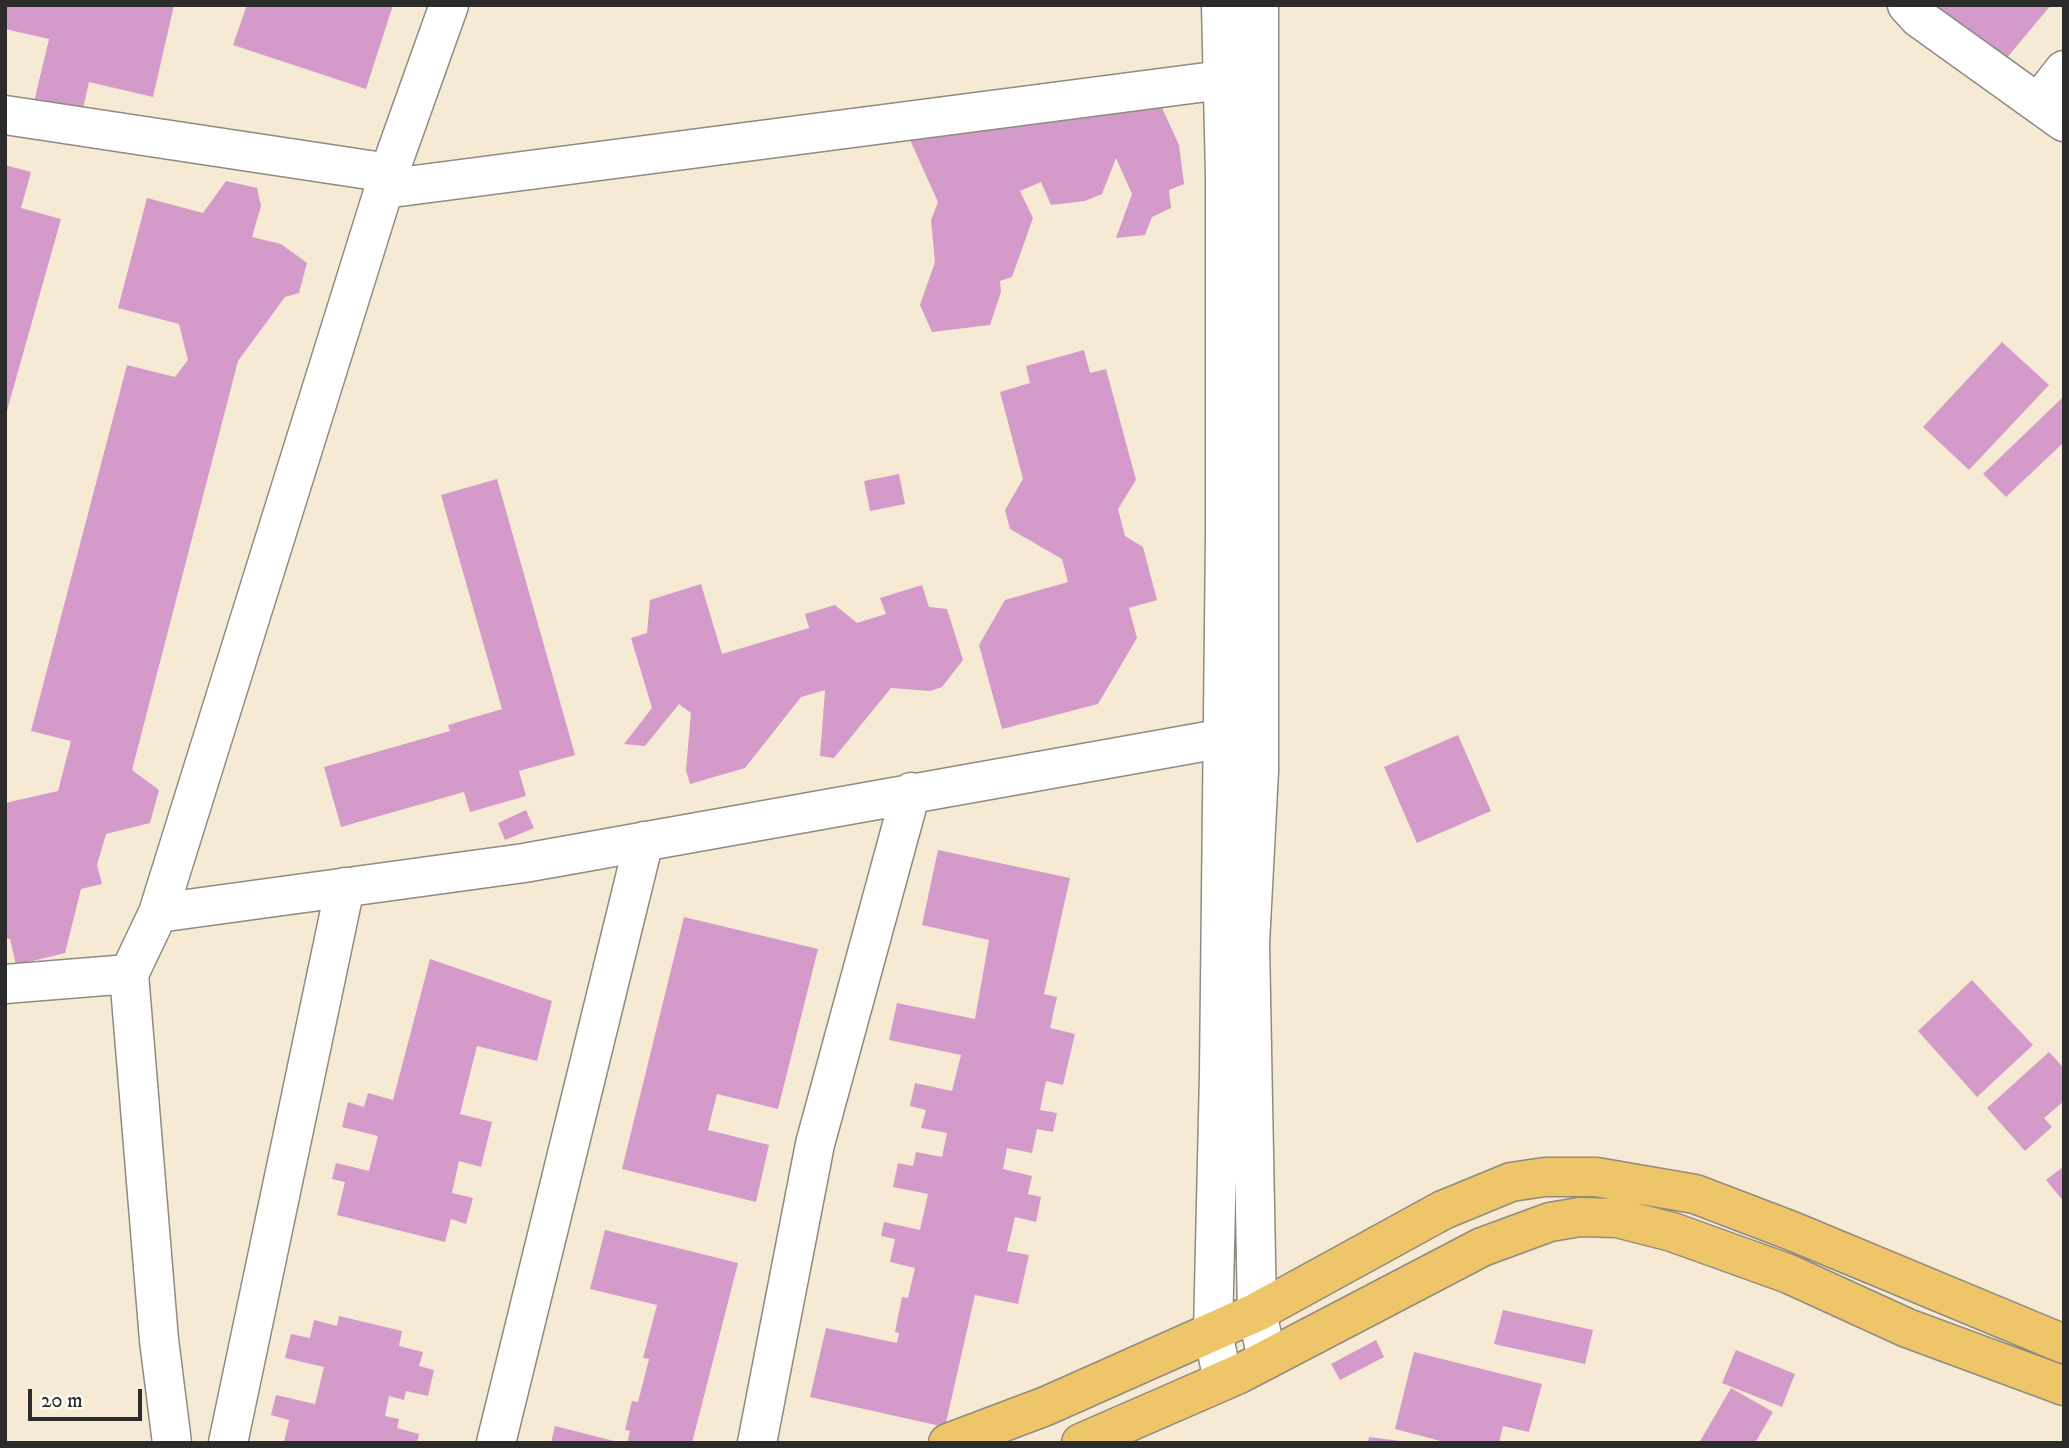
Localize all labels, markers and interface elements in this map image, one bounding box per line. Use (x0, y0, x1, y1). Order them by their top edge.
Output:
scale bar (32, 1374, 145, 1418)
text: 20 m (41, 1388, 83, 1414)

